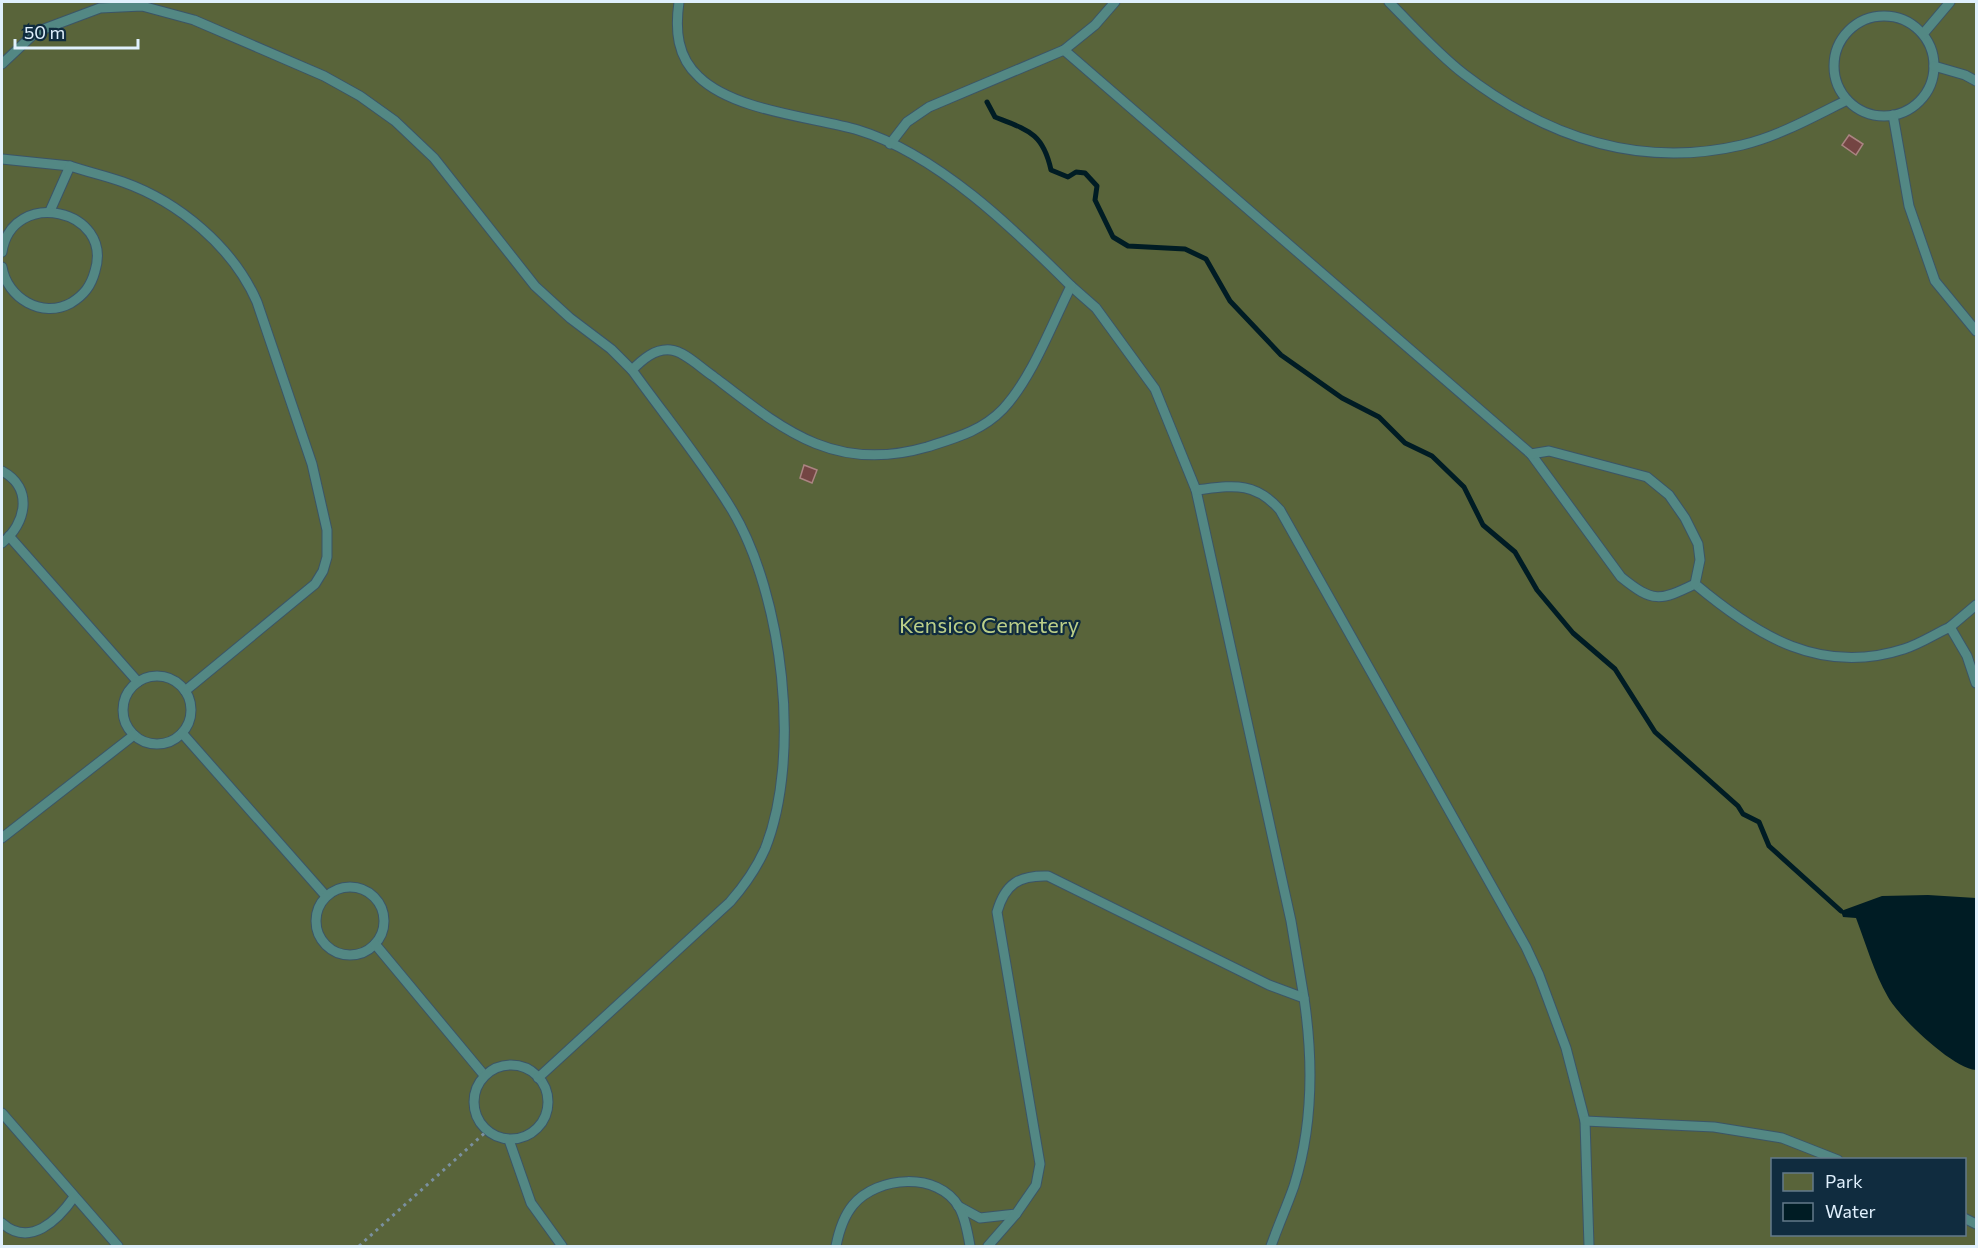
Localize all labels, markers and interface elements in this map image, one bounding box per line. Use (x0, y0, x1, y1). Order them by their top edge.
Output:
scale bar (15, 12, 138, 50)
text: 50 m (24, 21, 65, 43)
park label: Kensico Cemetery (899, 611, 1079, 638)
legend (1771, 1158, 1966, 1236)
text: Park (1825, 1170, 1863, 1192)
text: Water (1825, 1200, 1876, 1222)

